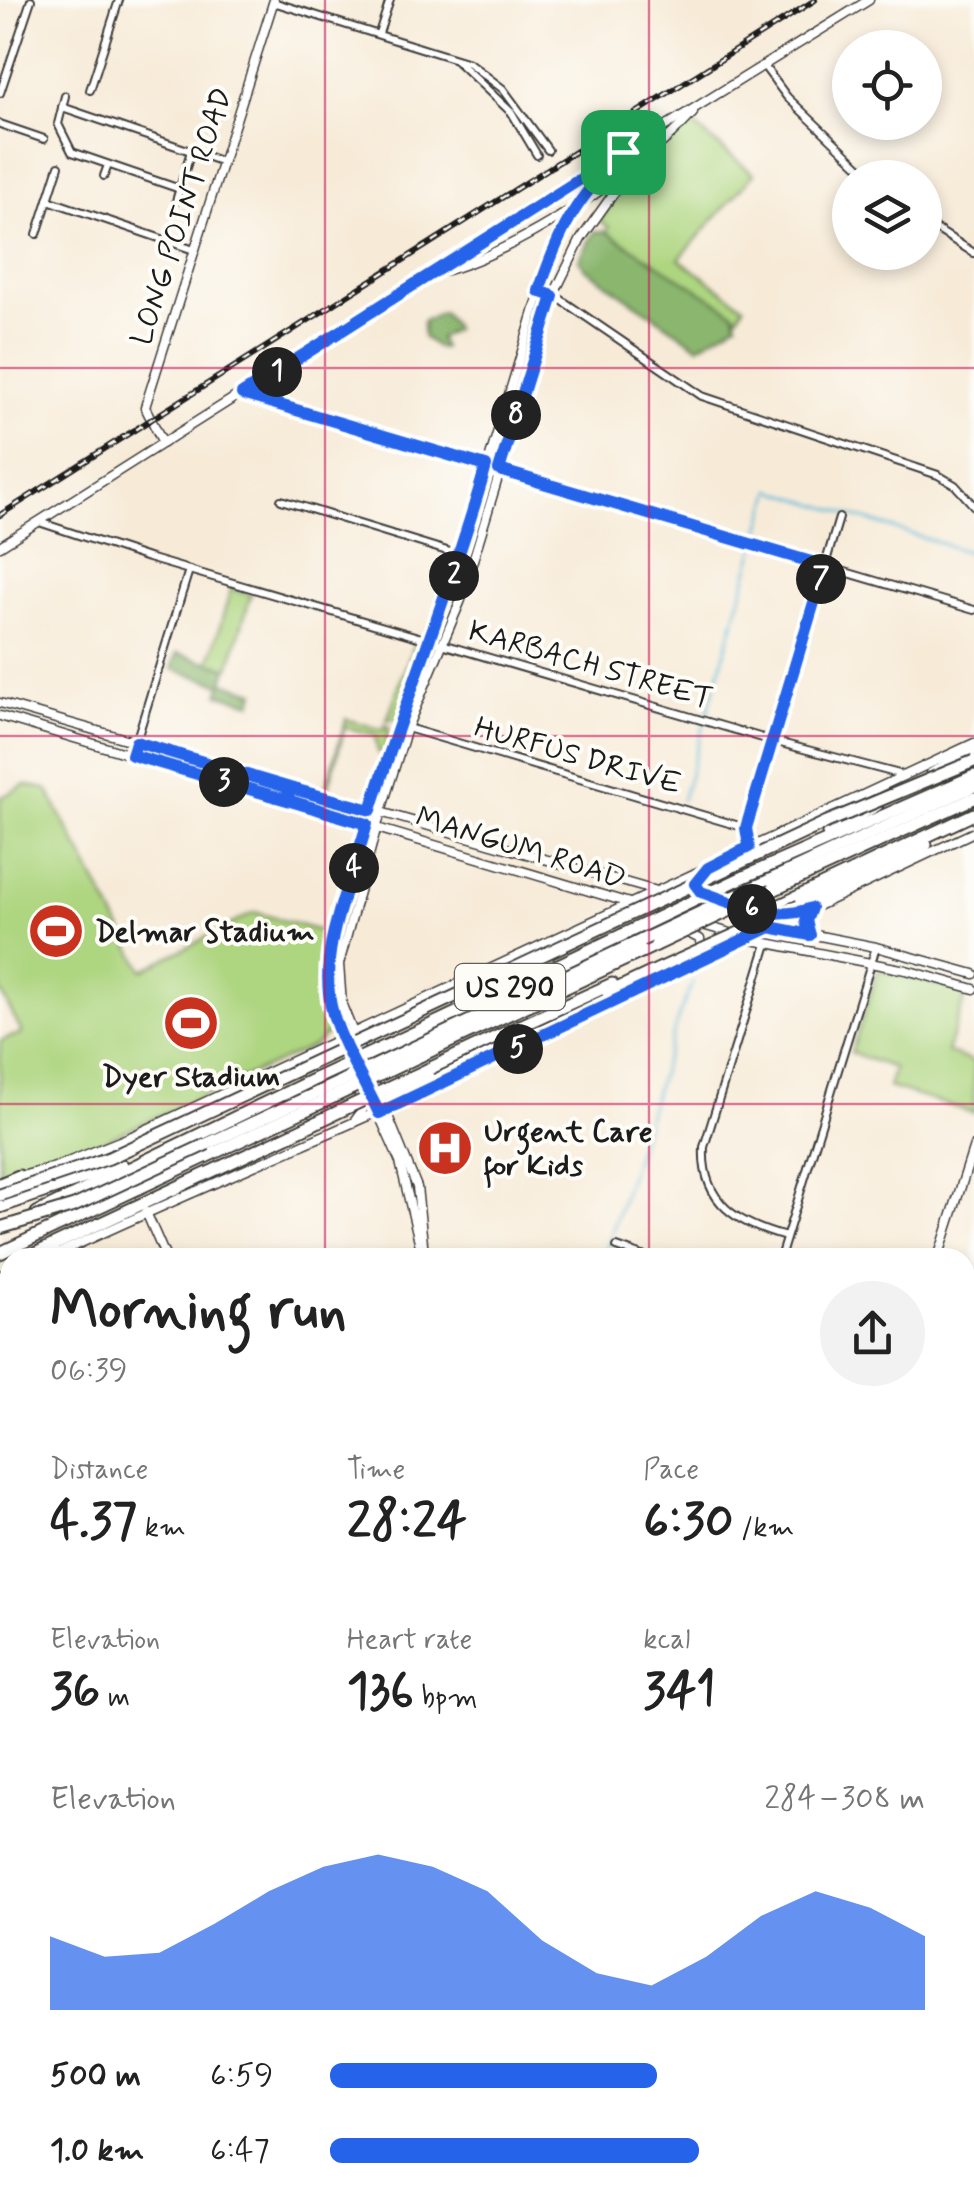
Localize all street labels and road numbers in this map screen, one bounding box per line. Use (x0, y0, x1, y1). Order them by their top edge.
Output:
street label: LONG POINT ROAD (122, 83, 242, 350)
street label: KARBACH STREET (464, 612, 717, 719)
street label: HURFUS DRIVE (470, 708, 685, 805)
street label: MANGUM ROAD (411, 798, 630, 899)
road number: US 290 (455, 964, 565, 1010)

